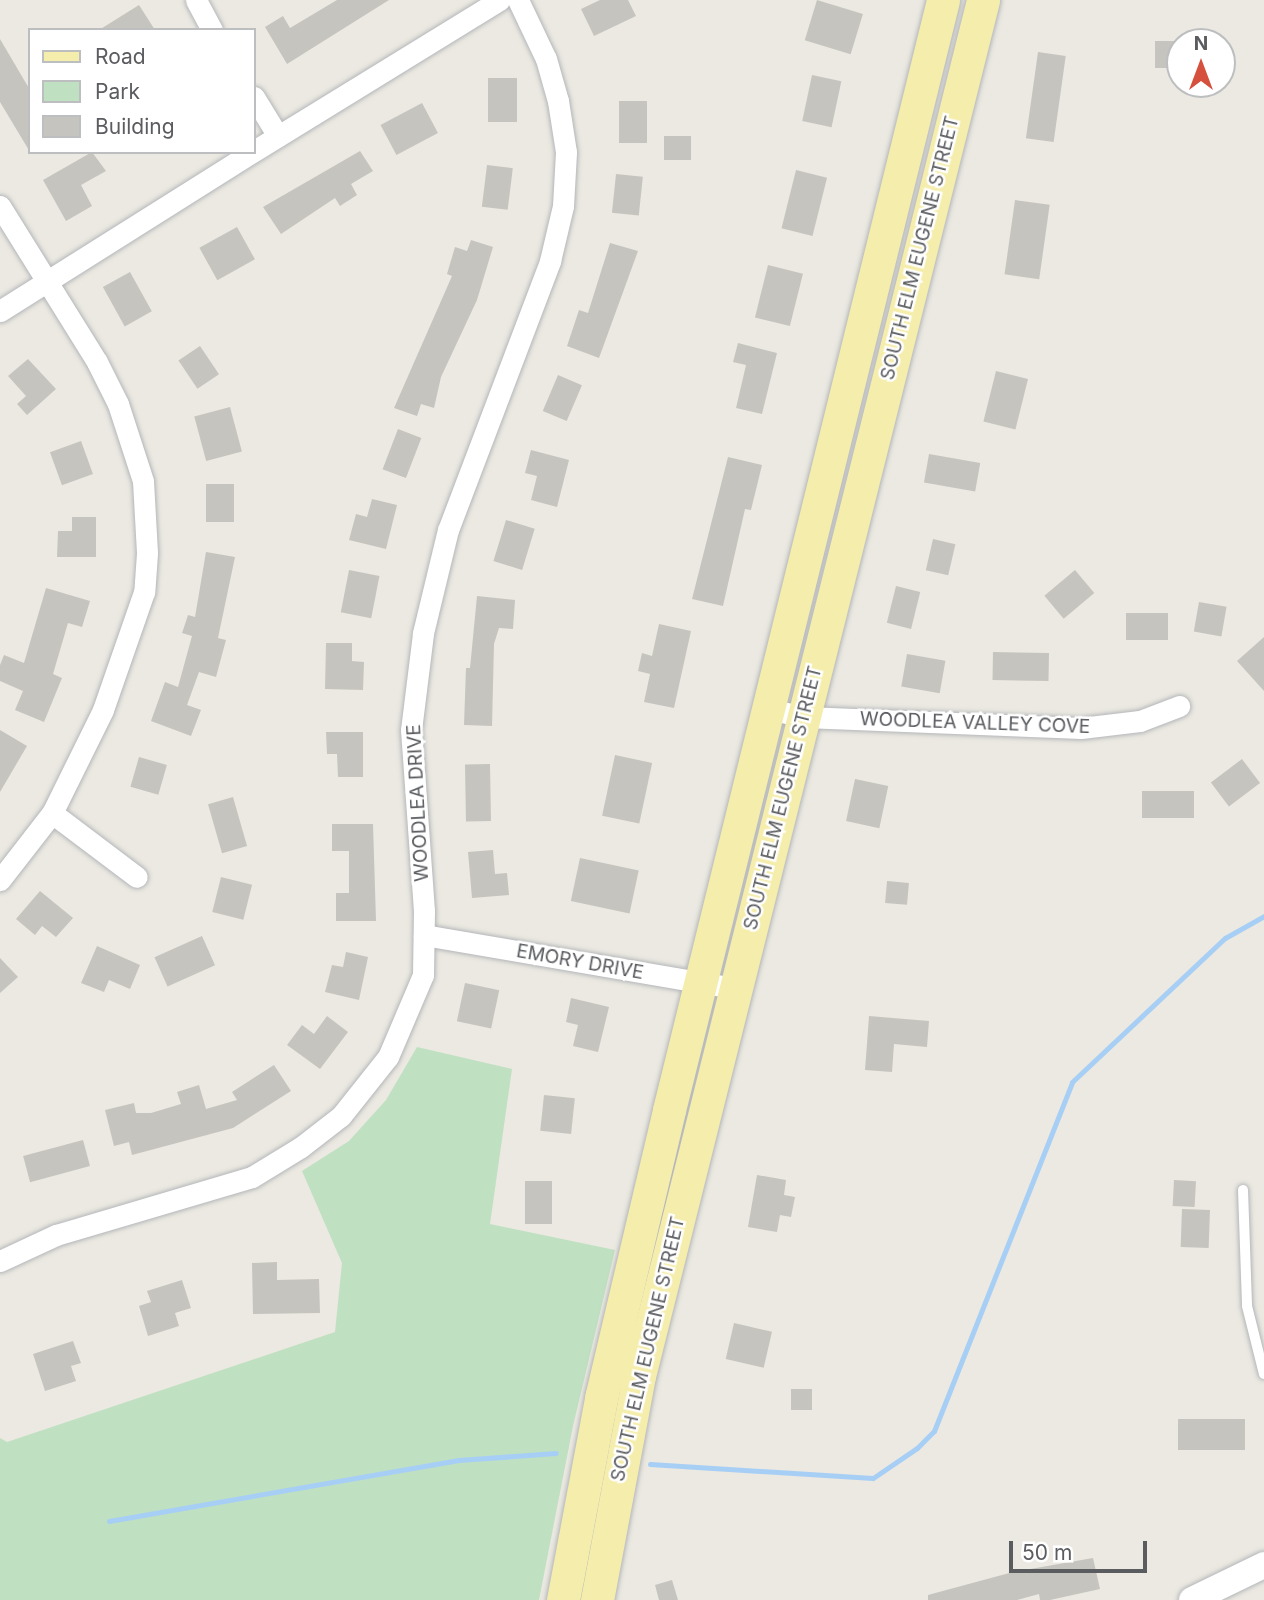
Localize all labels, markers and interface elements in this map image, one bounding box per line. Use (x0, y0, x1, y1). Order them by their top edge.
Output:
legend (28, 28, 256, 154)
north arrow (1166, 28, 1236, 98)
text: N (1194, 32, 1208, 55)
text: Road (95, 44, 146, 69)
text: Park (95, 79, 140, 104)
text: Building (95, 114, 175, 139)
street label: SOUTH ELM EUGENE STREET (876, 114, 964, 382)
street label: SOUTH ELM EUGENE STREET (739, 664, 827, 932)
street label: WOODLEA VALLEY COVE (859, 708, 1091, 738)
street label: WOODLEA DRIVE (402, 724, 434, 882)
street label: EMORY DRIVE (515, 940, 645, 984)
street label: SOUTH ELM EUGENE STREET (606, 1214, 690, 1484)
scale bar (1012, 1526, 1150, 1570)
text: 50 m (1022, 1540, 1072, 1565)

